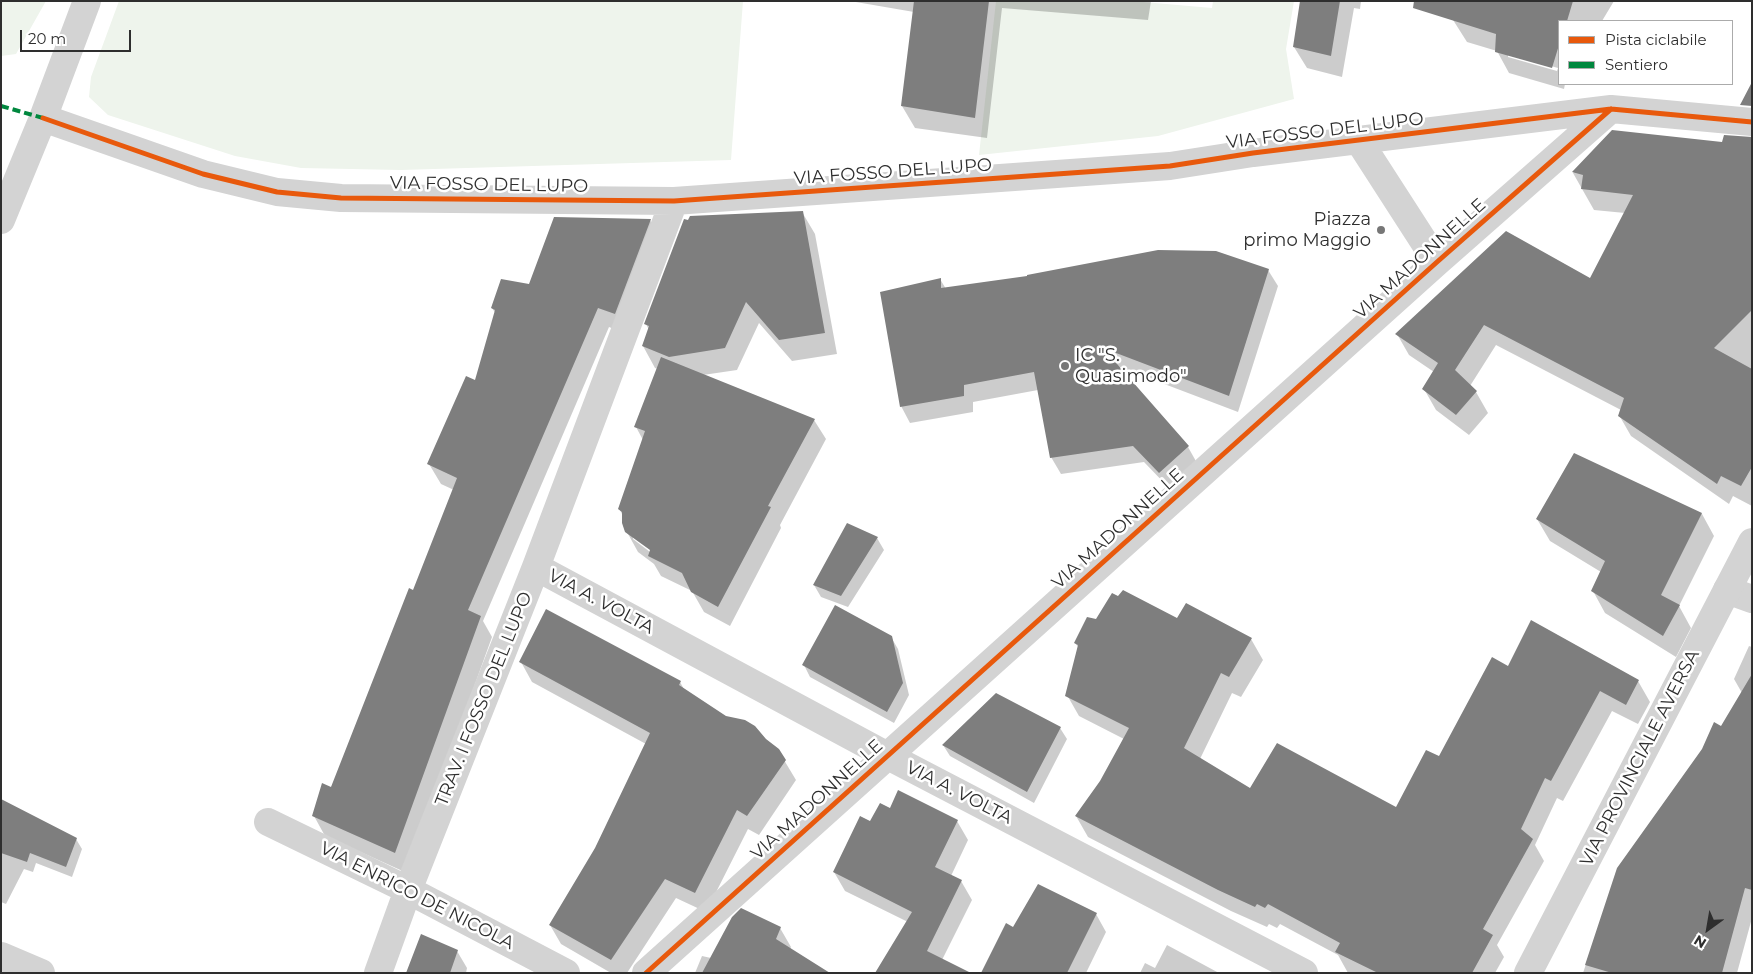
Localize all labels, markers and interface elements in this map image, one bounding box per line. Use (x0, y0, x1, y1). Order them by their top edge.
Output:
scale bar (22, 20, 134, 52)
legend (1558, 20, 1733, 85)
text: 20 m (28, 29, 66, 48)
text: Pista ciclabile (1605, 30, 1707, 49)
text: Sentiero (1605, 55, 1668, 74)
street label: VIA FOSSO DEL LUPO (1225, 108, 1425, 154)
street label: VIA FOSSO DEL LUPO (793, 154, 993, 190)
street label: VIA FOSSO DEL LUPO (390, 172, 588, 198)
street label: VIA MADONNELLE (1350, 194, 1490, 324)
place label: Piazza primo Maggio (1243, 209, 1371, 252)
marker: Piazza primo Maggio (1375, 224, 1387, 236)
place label: IC "S. Quasimodo" (1075, 345, 1187, 388)
marker: IC "S. Quasimodo" (1059, 360, 1071, 372)
street label: VIA MADONNELLE (1048, 464, 1188, 594)
street label: VIA A. VOLTA (544, 565, 658, 639)
street label: TRAV. I FOSSO DEL LUPO (431, 589, 537, 809)
street label: VIA PROVINCIALE AVERSA (1576, 646, 1704, 870)
street label: VIA MADONNELLE (747, 735, 887, 865)
street label: VIA A. VOLTA (902, 757, 1016, 829)
street label: VIA ENRICO DE NICOLA (316, 838, 518, 954)
north arrow (1683, 904, 1733, 954)
text: N (1690, 931, 1710, 952)

